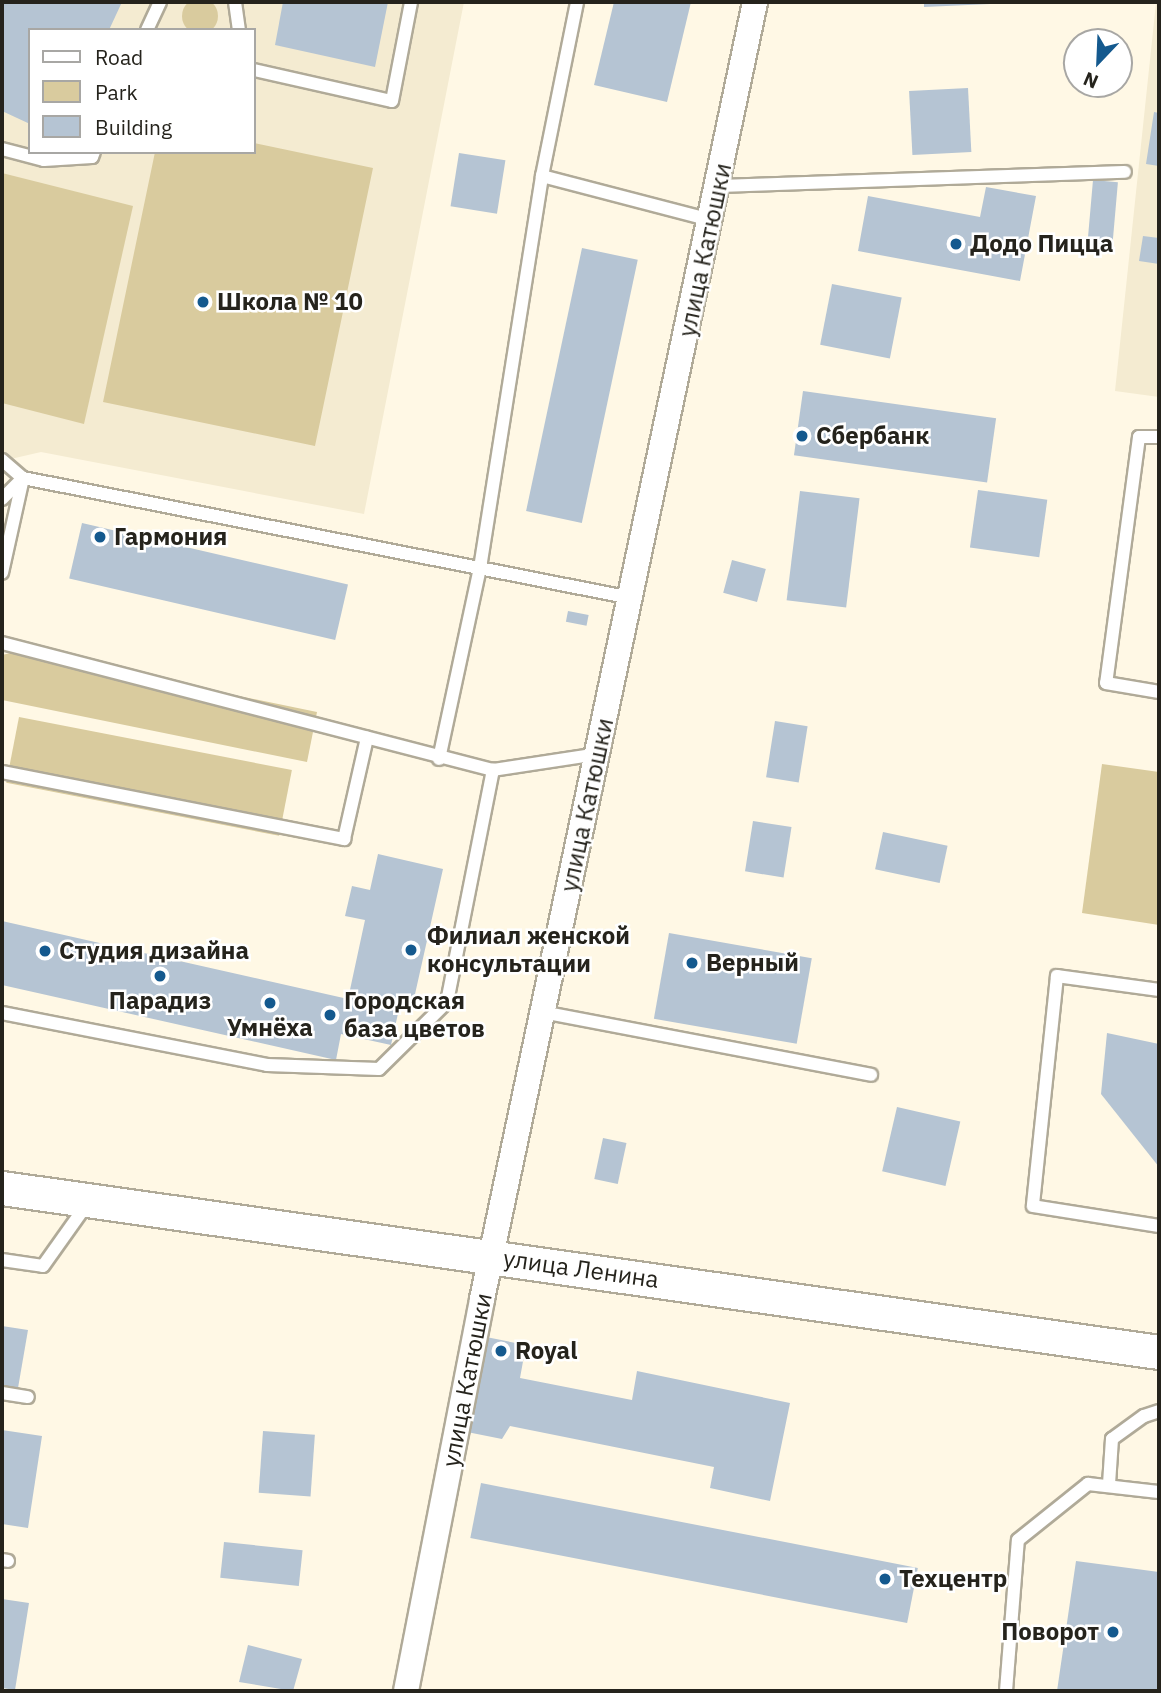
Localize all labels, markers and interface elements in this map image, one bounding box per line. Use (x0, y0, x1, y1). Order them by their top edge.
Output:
legend (28, 28, 256, 154)
north arrow (1063, 28, 1133, 98)
text: Road (95, 43, 143, 71)
text: N (1080, 67, 1102, 94)
text: Park (95, 78, 138, 106)
text: Building (95, 113, 172, 141)
street label: улица Катюшки (673, 161, 737, 339)
place label: Додо Пицца (970, 230, 1113, 258)
marker: Додо Пицца (948, 236, 964, 252)
place label: Школа № 10 (217, 288, 363, 316)
marker: Школа № 10 (195, 294, 211, 310)
place label: Сбербанк (816, 422, 929, 450)
marker: Сбербанк (794, 428, 810, 444)
place label: Гармония (114, 523, 227, 551)
marker: Гармония (92, 529, 108, 545)
street label: улица Катюшки (555, 716, 619, 894)
place label: Филиал женской консультации (427, 922, 630, 978)
place label: Студия дизайна (59, 937, 249, 965)
marker: Филиал женской консультации (401, 940, 421, 960)
marker: Студия дизайна (37, 943, 53, 959)
place label: Верный (706, 949, 799, 977)
marker: Верный (684, 955, 700, 971)
marker: Парадиз (152, 968, 168, 984)
place label: Парадиз (109, 987, 211, 1015)
place label: Городская база цветов (344, 987, 485, 1043)
marker: Умнёха (262, 995, 278, 1011)
marker: Городская база цветов (322, 1007, 338, 1023)
place label: Умнёха (227, 1014, 313, 1042)
street label: улица Ленина (501, 1244, 661, 1294)
street label: улица Катюшки (436, 1290, 498, 1470)
place label: Royal (515, 1337, 578, 1365)
marker: Royal (493, 1343, 509, 1359)
place label: Техцентр (899, 1565, 1007, 1593)
marker: Техцентр (877, 1571, 893, 1587)
place label: Поворот (1001, 1618, 1099, 1646)
marker: Поворот (1105, 1624, 1121, 1640)

